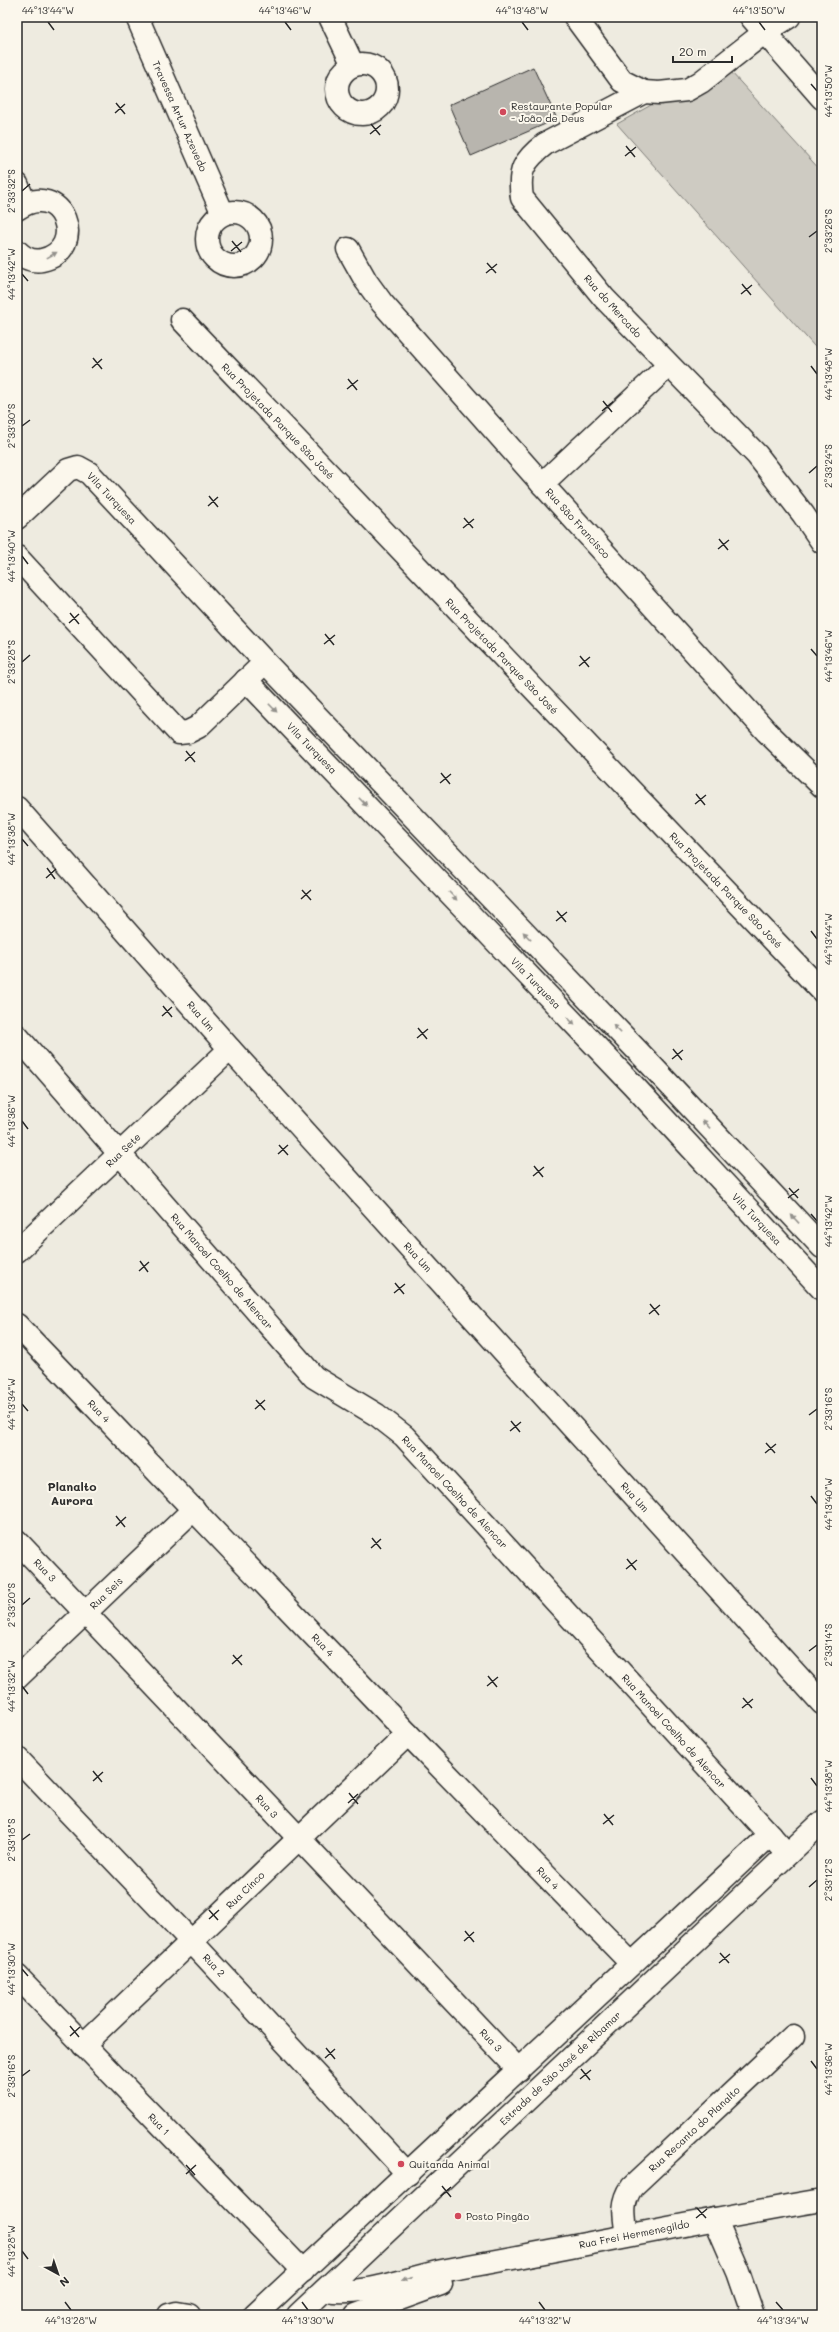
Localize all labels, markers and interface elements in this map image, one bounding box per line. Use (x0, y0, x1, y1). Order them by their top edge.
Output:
text: 44°13'44"W (22, 3, 74, 17)
text: 44°13'46"W (259, 3, 311, 17)
text: 44°13'48"W (496, 3, 548, 17)
text: 44°13'50"W (733, 3, 785, 17)
scale bar (673, 38, 732, 64)
text: 20 m (679, 43, 707, 59)
street label: Travessa Artur Azevedo (149, 58, 211, 174)
text: 44°13'50"W (821, 65, 835, 117)
place label: Restaurante Popular - João de Deus (511, 99, 613, 125)
marker: Restaurante Popular - João de Deus (498, 107, 508, 117)
text: 2°33'32"S (4, 169, 18, 213)
text: 2°33'26"S (821, 209, 835, 253)
text: 44°13'42"W (4, 248, 18, 300)
one-way arrow (46, 252, 58, 259)
street label: Rua do Mercado (581, 271, 645, 341)
text: 44°13'48"W (821, 348, 835, 400)
street label: Rua Projetada Parque São José (219, 360, 337, 482)
text: 2°33'30"S (4, 403, 18, 448)
text: 2°33'24"S (821, 444, 835, 488)
street label: Vila Turquesa (84, 469, 140, 527)
street label: Rua São Francisco (543, 485, 613, 561)
text: 44°13'40"W (4, 530, 18, 582)
street label: Rua Projetada Parque São José (443, 595, 561, 717)
text: 44°13'46"W (821, 630, 835, 682)
text: 2°33'28"S (4, 640, 18, 684)
one-way arrow (269, 703, 278, 713)
street label: Vila Turquesa (284, 719, 340, 777)
one-way arrow (358, 797, 368, 807)
text: 44°13'38"W (4, 813, 18, 865)
street label: Rua Projetada Parque São José (667, 829, 785, 951)
one-way arrow (448, 891, 458, 901)
text: 44°13'44"W (821, 913, 835, 965)
one-way arrow (522, 931, 532, 941)
street label: Vila Turquesa (508, 954, 564, 1012)
street label: Rua Um (184, 998, 218, 1034)
one-way arrow (567, 1016, 576, 1026)
one-way arrow (613, 1025, 622, 1034)
text: 44°13'36"W (4, 1095, 18, 1147)
one-way arrow (702, 1119, 711, 1129)
street label: Rua Sete (102, 1130, 144, 1170)
street label: Vila Turquesa (729, 1190, 785, 1248)
text: 44°13'42"W (821, 1195, 835, 1247)
street label: Rua Manoel Coelho de Alencar (168, 1210, 276, 1332)
one-way arrow (791, 1214, 800, 1224)
street label: Rua Um (401, 1239, 435, 1275)
text: 44°13'34"W (4, 1378, 18, 1430)
text: 2°33'16"S (821, 1387, 835, 1431)
street label: Rua 4 (85, 1396, 114, 1426)
street label: Rua Manoel Coelho de Alencar (399, 1433, 511, 1551)
district label: Planalto Aurora (48, 1478, 96, 1508)
text: 44°13'40"W (821, 1478, 835, 1530)
street label: Rua Um (618, 1479, 652, 1515)
street label: Rua 3 (31, 1555, 60, 1585)
street label: Rua Seis (86, 1574, 126, 1612)
text: 2°33'20"S (4, 1583, 18, 1627)
text: 2°33'14"S (821, 1623, 835, 1666)
street label: Rua 4 (309, 1630, 337, 1660)
text: 44°13'32"W (4, 1660, 18, 1712)
street label: Rua Manoel Coelho de Alencar (619, 1671, 729, 1791)
text: 44°13'38"W (821, 1760, 835, 1812)
street label: Rua 3 (253, 1791, 281, 1821)
text: 2°33'18"S (4, 1818, 18, 1862)
text: 2°33'12"S (821, 1858, 835, 1901)
street label: Rua 4 (534, 1863, 563, 1893)
street label: Rua Cinco (223, 1868, 267, 1912)
text: 44°13'30"W (4, 1943, 18, 1995)
street label: Rua 2 (200, 1950, 228, 1980)
street label: Estrada de São José de Ribamar (496, 2008, 624, 2128)
street label: Rua 3 (477, 2025, 506, 2055)
text: 44°13'36"W (821, 2043, 835, 2095)
text: 2°33'16"S (4, 2054, 18, 2098)
street label: Rua Recanto do Planalto (645, 2083, 743, 2175)
street label: Rua 1 (145, 2110, 173, 2138)
place label: Quitanda Animal (409, 2157, 490, 2171)
marker: Quitanda Animal (396, 2159, 406, 2169)
place label: Posto Pingão (466, 2209, 529, 2223)
marker: Posto Pingão (453, 2211, 463, 2221)
street label: Rua Frei Hermenegildo (578, 2216, 690, 2252)
text: 44°13'28"W (4, 2225, 18, 2277)
north arrow (38, 2254, 78, 2294)
text: N (57, 2274, 73, 2290)
one-way arrow (401, 2277, 414, 2283)
text: 44°13'28"W (45, 2313, 97, 2327)
text: 44°13'30"W (282, 2313, 334, 2327)
text: 44°13'32"W (519, 2313, 571, 2327)
text: 44°13'34"W (757, 2313, 809, 2327)

